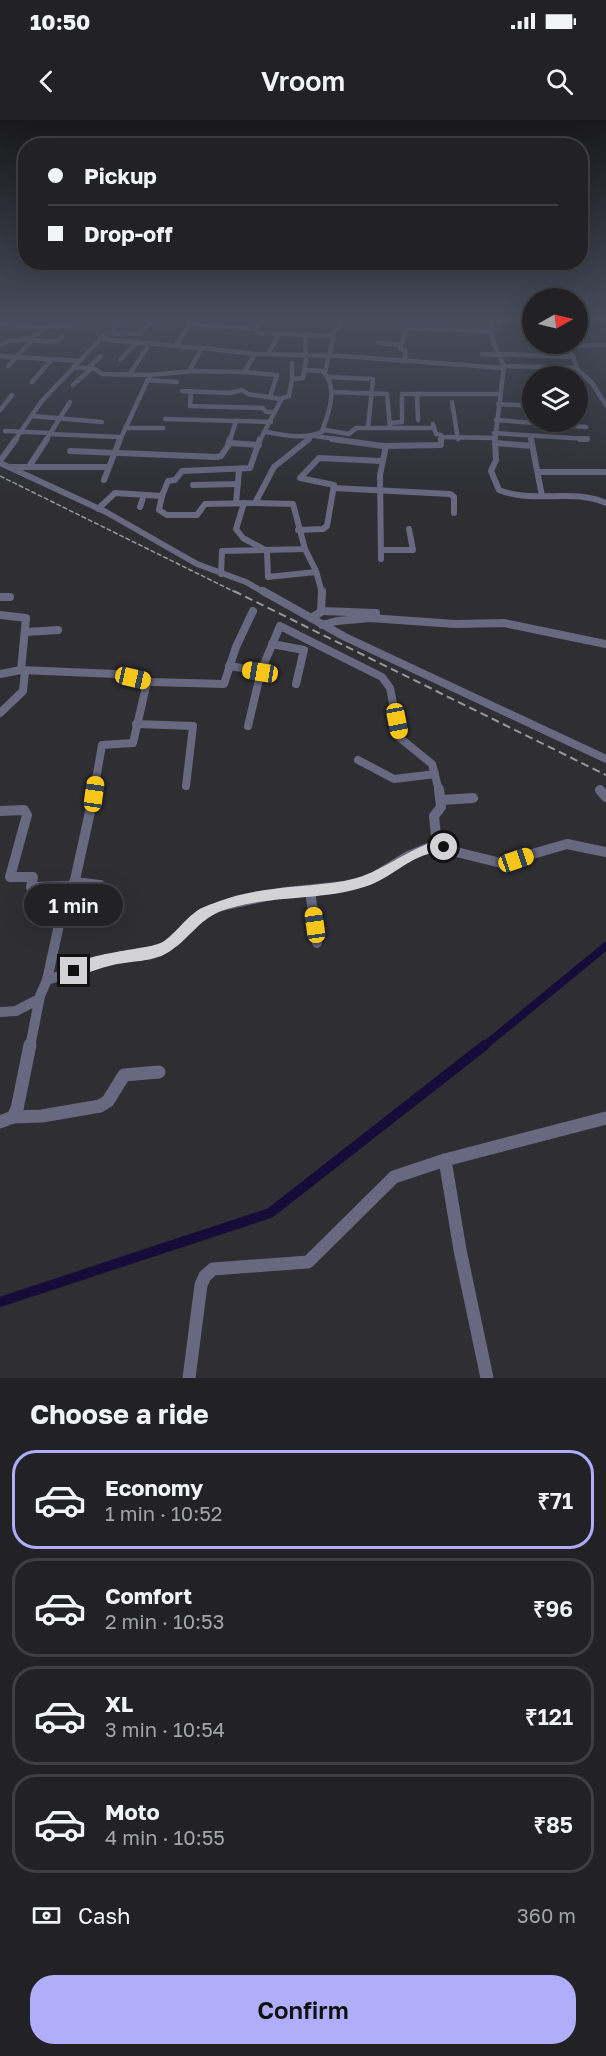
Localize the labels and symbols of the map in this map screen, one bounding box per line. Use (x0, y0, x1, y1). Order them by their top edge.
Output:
north arrow (522, 288, 588, 354)
car (241, 660, 279, 684)
car (113, 665, 153, 691)
car (385, 702, 409, 740)
car (83, 775, 105, 813)
route start (430, 833, 457, 860)
car (496, 846, 536, 874)
callout: 1 min (25, 884, 124, 926)
car (304, 906, 326, 944)
route end (60, 957, 87, 984)

